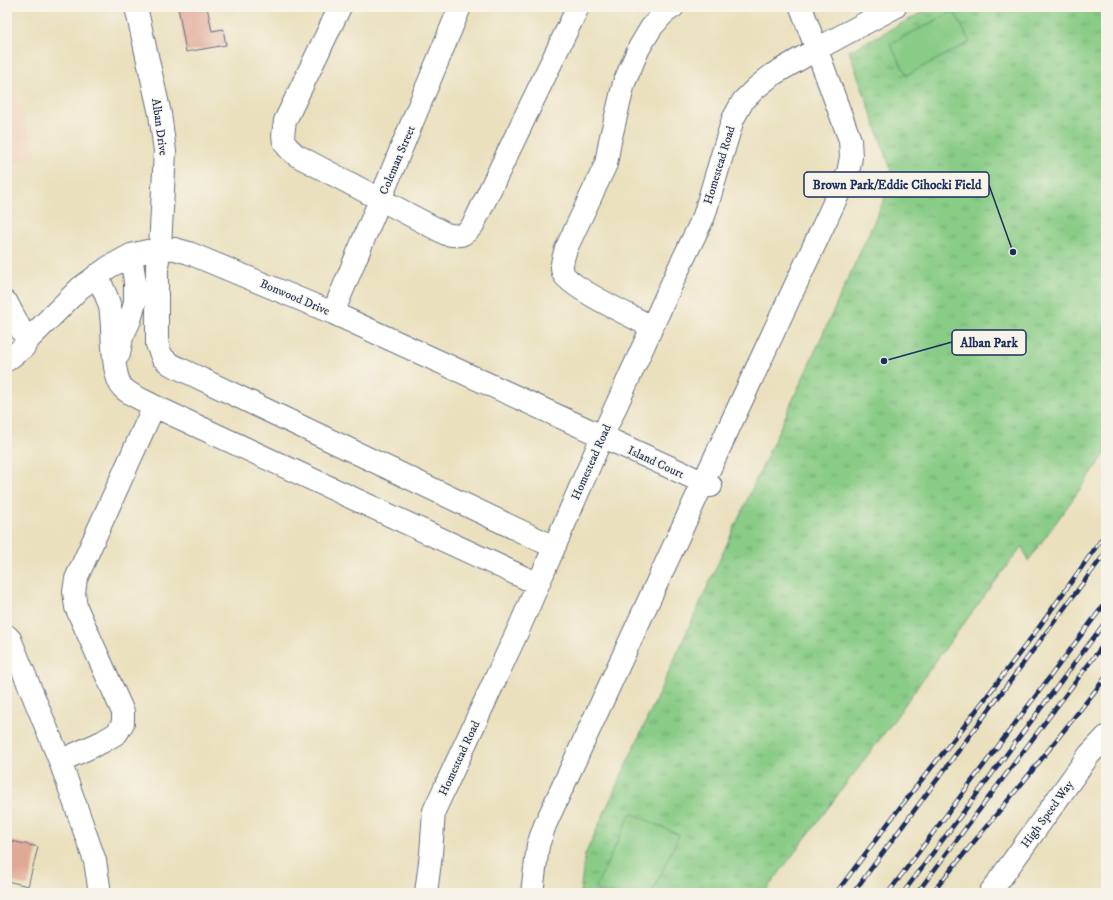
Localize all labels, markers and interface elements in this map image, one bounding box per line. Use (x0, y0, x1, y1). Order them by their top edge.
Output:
street label: Alban Drive (148, 98, 171, 157)
street label: Coleman Street (376, 123, 419, 197)
street label: Homestead Road (700, 124, 738, 206)
callout: Brown Park/Eddie Cihocki Field (804, 172, 989, 197)
text: Brown Park/Eddie Cihocki Field (812, 177, 982, 193)
street label: Bonwood Drive (258, 276, 332, 319)
callout: Alban Park (952, 330, 1026, 355)
text: Alban Park (959, 335, 1018, 351)
street label: Homestead Road (568, 422, 615, 502)
street label: Island Court (625, 443, 686, 482)
street label: Homestead Road (436, 718, 483, 798)
street label: High Speed Way (1018, 777, 1077, 851)

